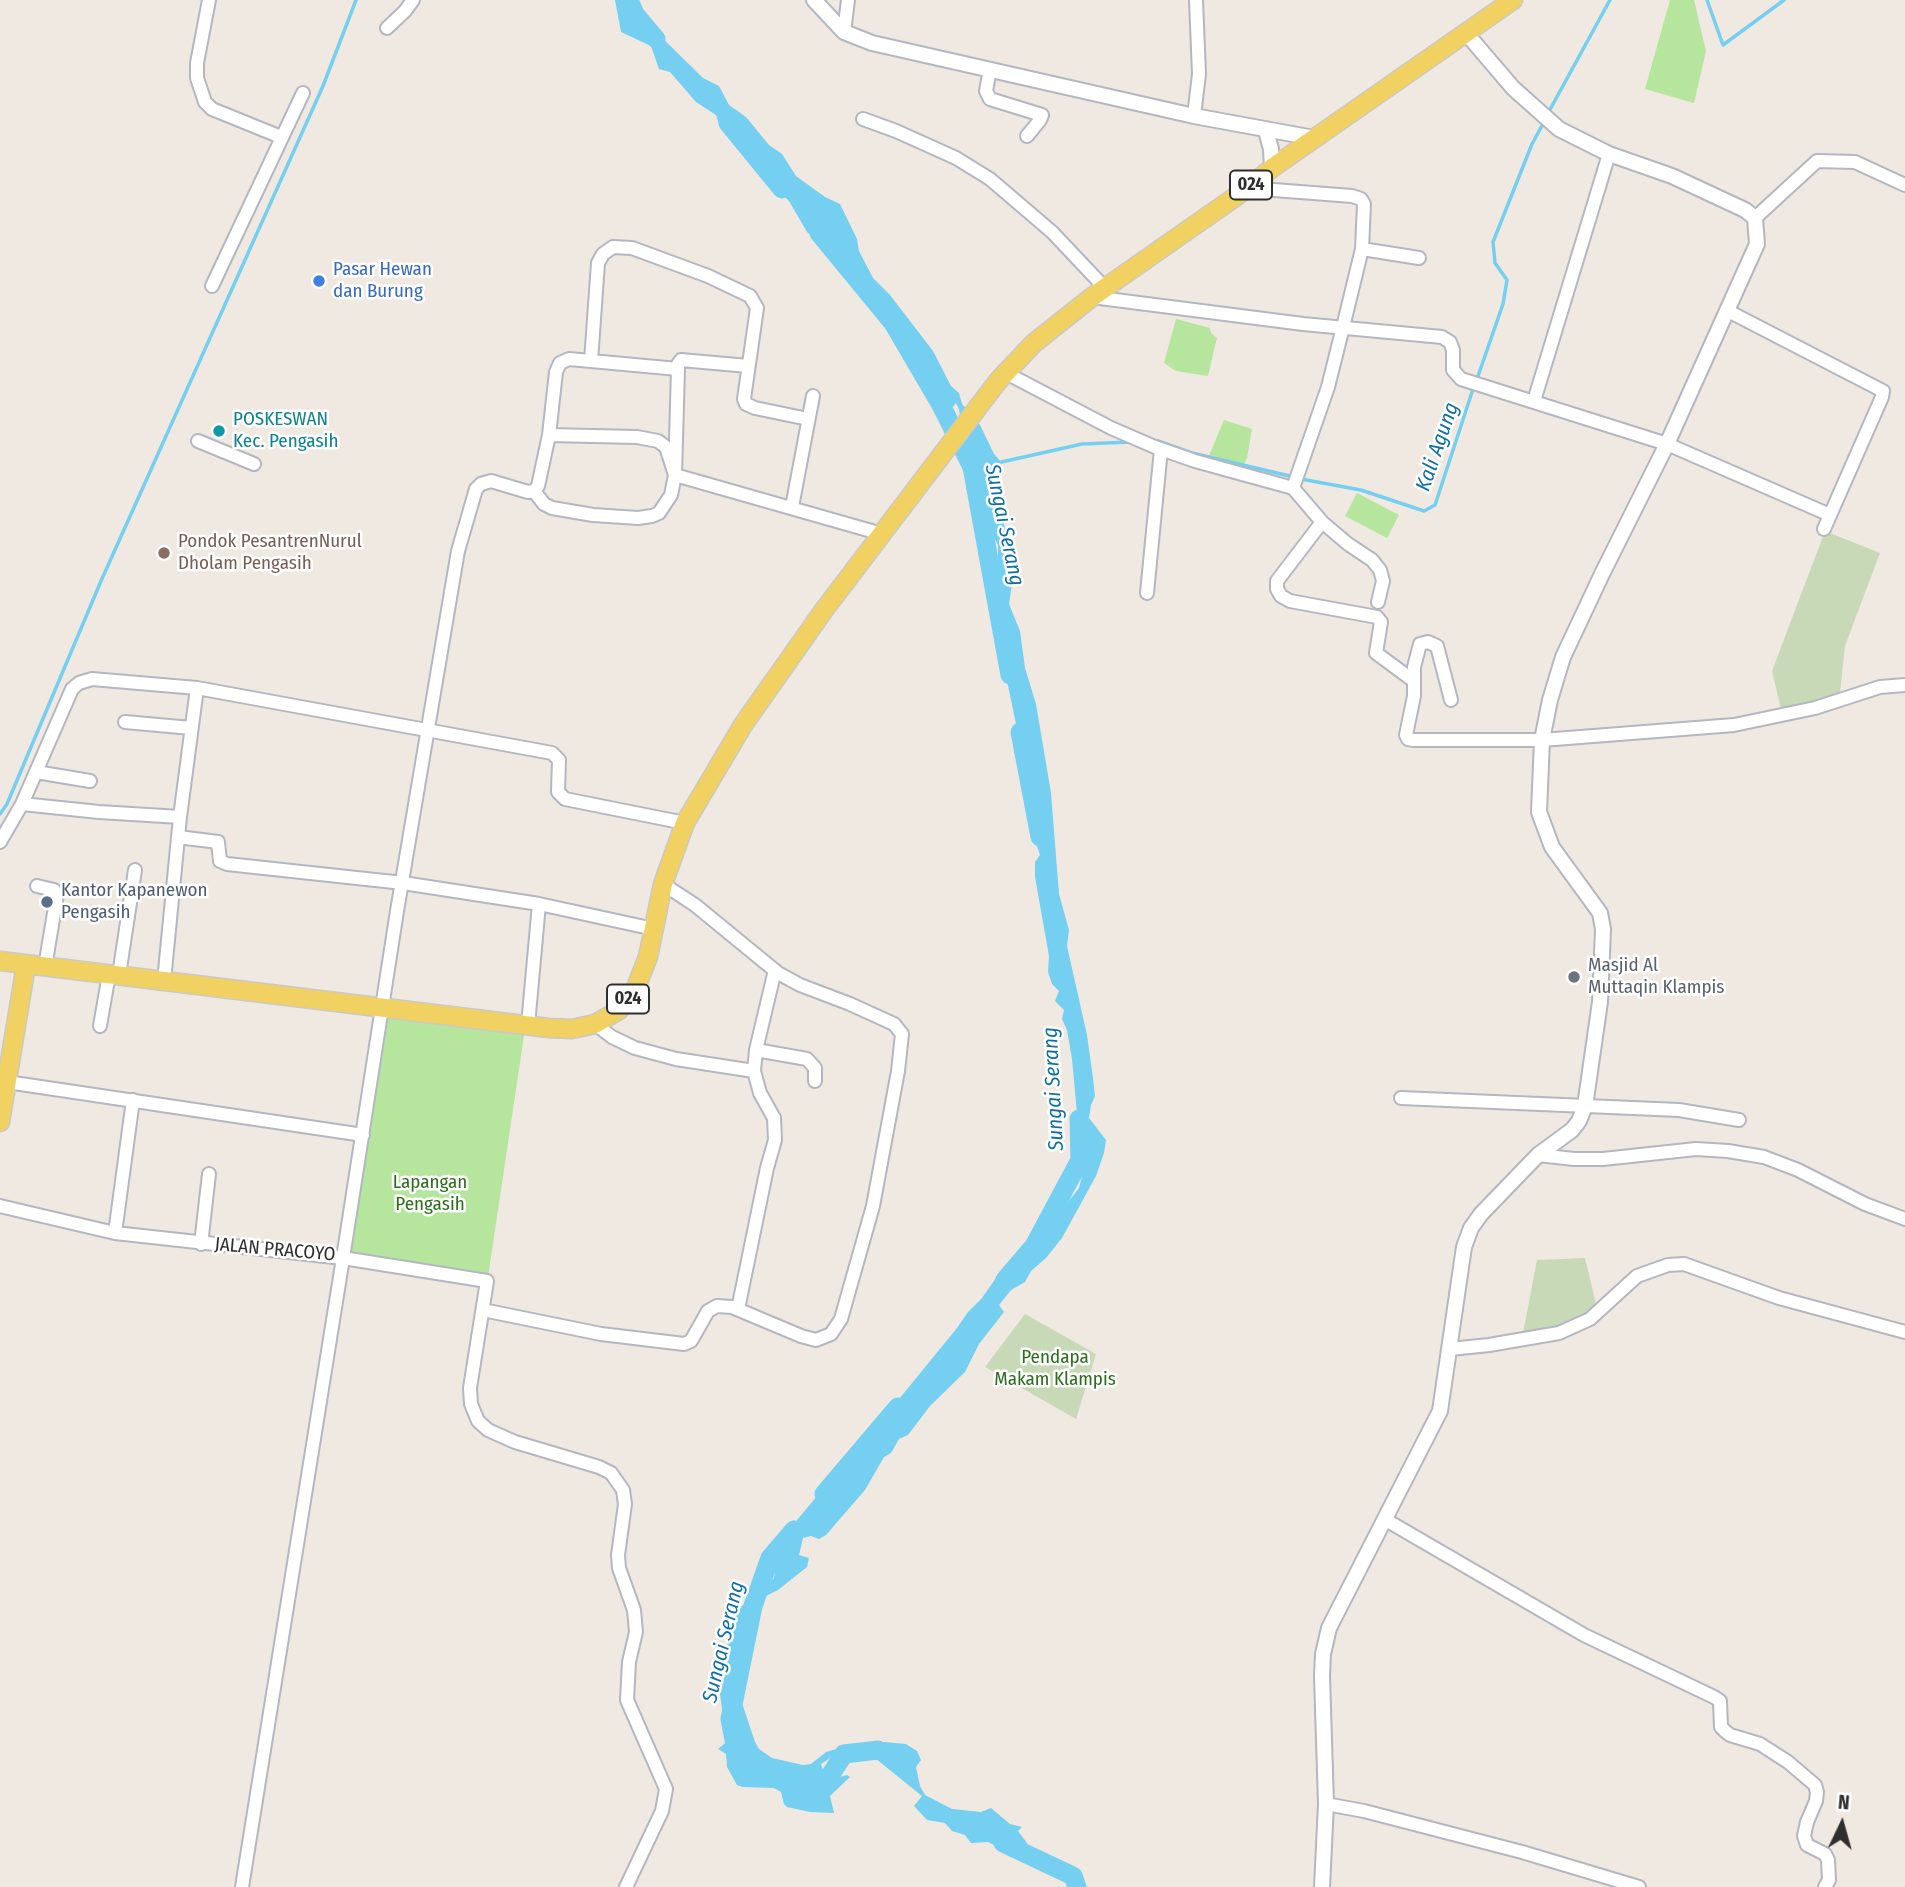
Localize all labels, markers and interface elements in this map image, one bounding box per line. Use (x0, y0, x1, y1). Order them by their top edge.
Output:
road number: 024 (1230, 170, 1272, 200)
place label: Pasar Hewan dan Burung (333, 259, 432, 303)
marker: Pasar Hewan dan Burung (311, 273, 327, 289)
water label: Kali Agung (1411, 399, 1465, 495)
place label: POSKESWAN Kec. Pengasih (233, 409, 338, 453)
marker: POSKESWAN Kec. Pengasih (211, 423, 227, 439)
water label: Sungai Serang (979, 462, 1029, 588)
place label: Pondok PesantrenNurul Dholam Pengasih (178, 531, 362, 575)
marker: Pondok PesantrenNurul Dholam Pengasih (156, 545, 172, 561)
place label: Kantor Kapanewon Pengasih (61, 880, 208, 924)
marker: Kantor Kapanewon Pengasih (39, 894, 55, 910)
place label: Masjid Al Muttaqin Klampis (1588, 955, 1724, 999)
marker: Masjid Al Muttaqin Klampis (1566, 969, 1582, 985)
road number: 024 (607, 984, 649, 1014)
water label: Sungai Serang (1038, 1026, 1070, 1152)
park label: Lapangan Pengasih (393, 1172, 467, 1216)
street label: JALAN PRACOYO (214, 1233, 336, 1267)
park label: Pendapa Makam Klampis (994, 1347, 1116, 1391)
water label: Sungai Serang (698, 1579, 750, 1705)
north arrow (1807, 1789, 1877, 1859)
text: N (1837, 1791, 1851, 1815)

